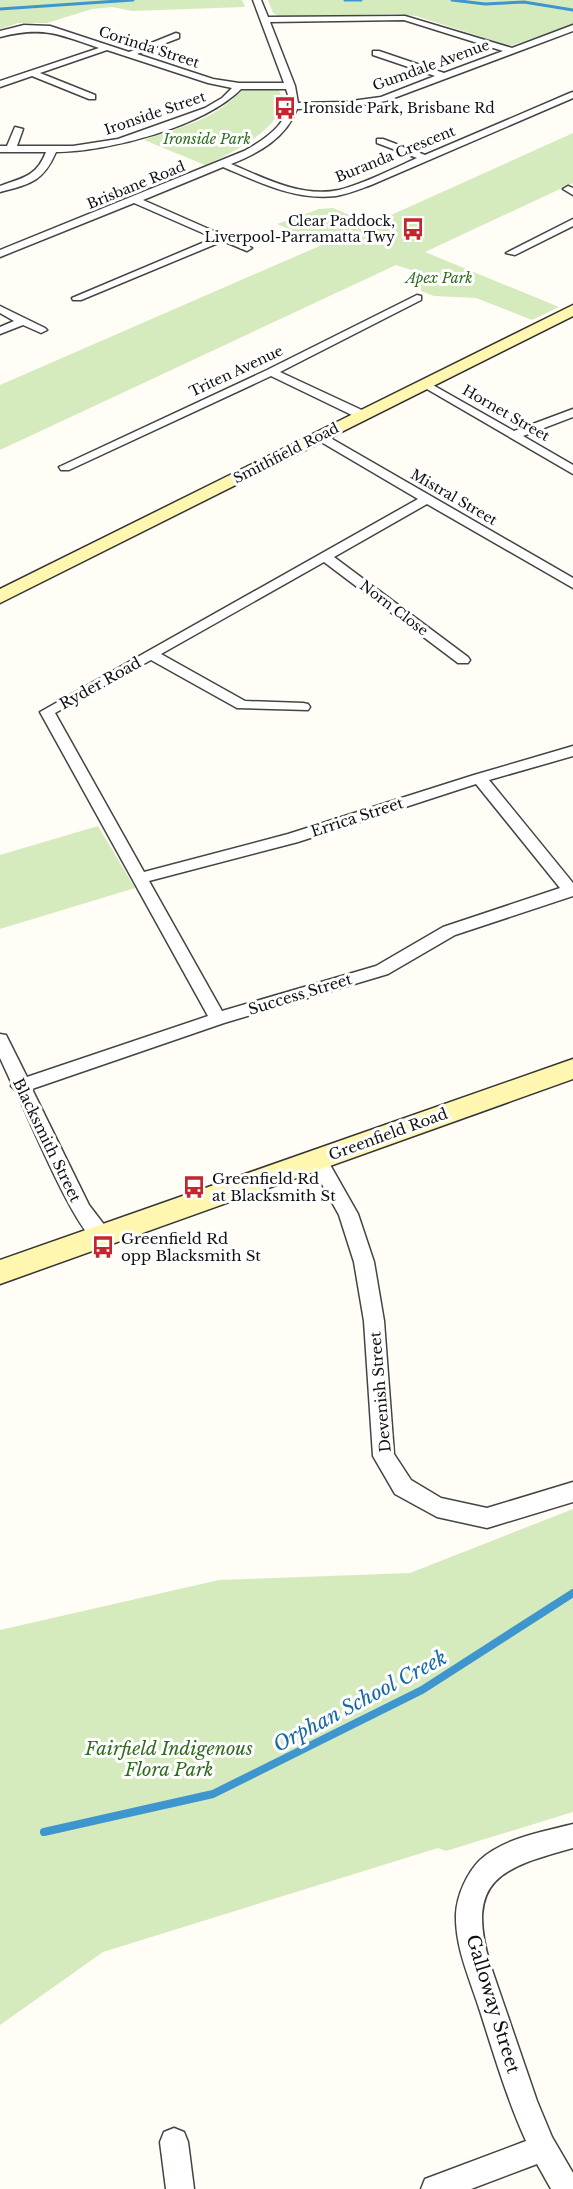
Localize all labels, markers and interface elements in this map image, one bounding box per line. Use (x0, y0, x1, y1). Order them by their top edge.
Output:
street label: Corinda Street (96, 22, 202, 72)
street label: Gumdale Avenue (370, 35, 492, 95)
street label: Ironside Street (102, 87, 209, 139)
bus stop icon: Ironside Park, Brisbane Rd (272, 95, 298, 121)
place label: Ironside Park, Brisbane Rd (303, 99, 495, 117)
street label: Buranda Crescent (332, 121, 458, 186)
park label: Ironside Park (162, 130, 251, 148)
street label: Brisbane Road (84, 157, 188, 213)
place label: Clear Paddock, Liverpool-Parramatta Twy (205, 212, 395, 246)
bus stop icon: Clear Paddock, Liverpool-Parramatta Twy (400, 216, 426, 242)
park label: Apex Park (404, 269, 472, 287)
street label: Triten Avenue (186, 341, 286, 401)
street label: Hornet Street (459, 381, 553, 446)
street label: Smithfield Road (230, 418, 342, 487)
street label: Mistral Street (408, 465, 501, 529)
street label: Norn Close (356, 576, 432, 640)
street label: Ryder Road (56, 653, 144, 713)
street label: Errica Street (308, 793, 406, 841)
street label: Success Street (246, 969, 354, 1019)
street label: Blacksmith Street (9, 1075, 85, 1205)
street label: Greenfield Road (326, 1104, 450, 1164)
place label: Greenfield Rd at Blacksmith St (212, 1169, 336, 1205)
bus stop icon: Greenfield Rd at Blacksmith St (181, 1174, 207, 1200)
place label: Greenfield Rd opp Blacksmith St (121, 1229, 261, 1265)
bus stop icon: Greenfield Rd opp Blacksmith St (90, 1234, 116, 1260)
street label: Devenish Street (365, 1331, 395, 1453)
water label: Orphan School Creek (269, 1645, 451, 1757)
park label: Fairfield Indigenous Flora Park (84, 1738, 253, 1781)
street label: Galloway Street (461, 1932, 525, 2076)

